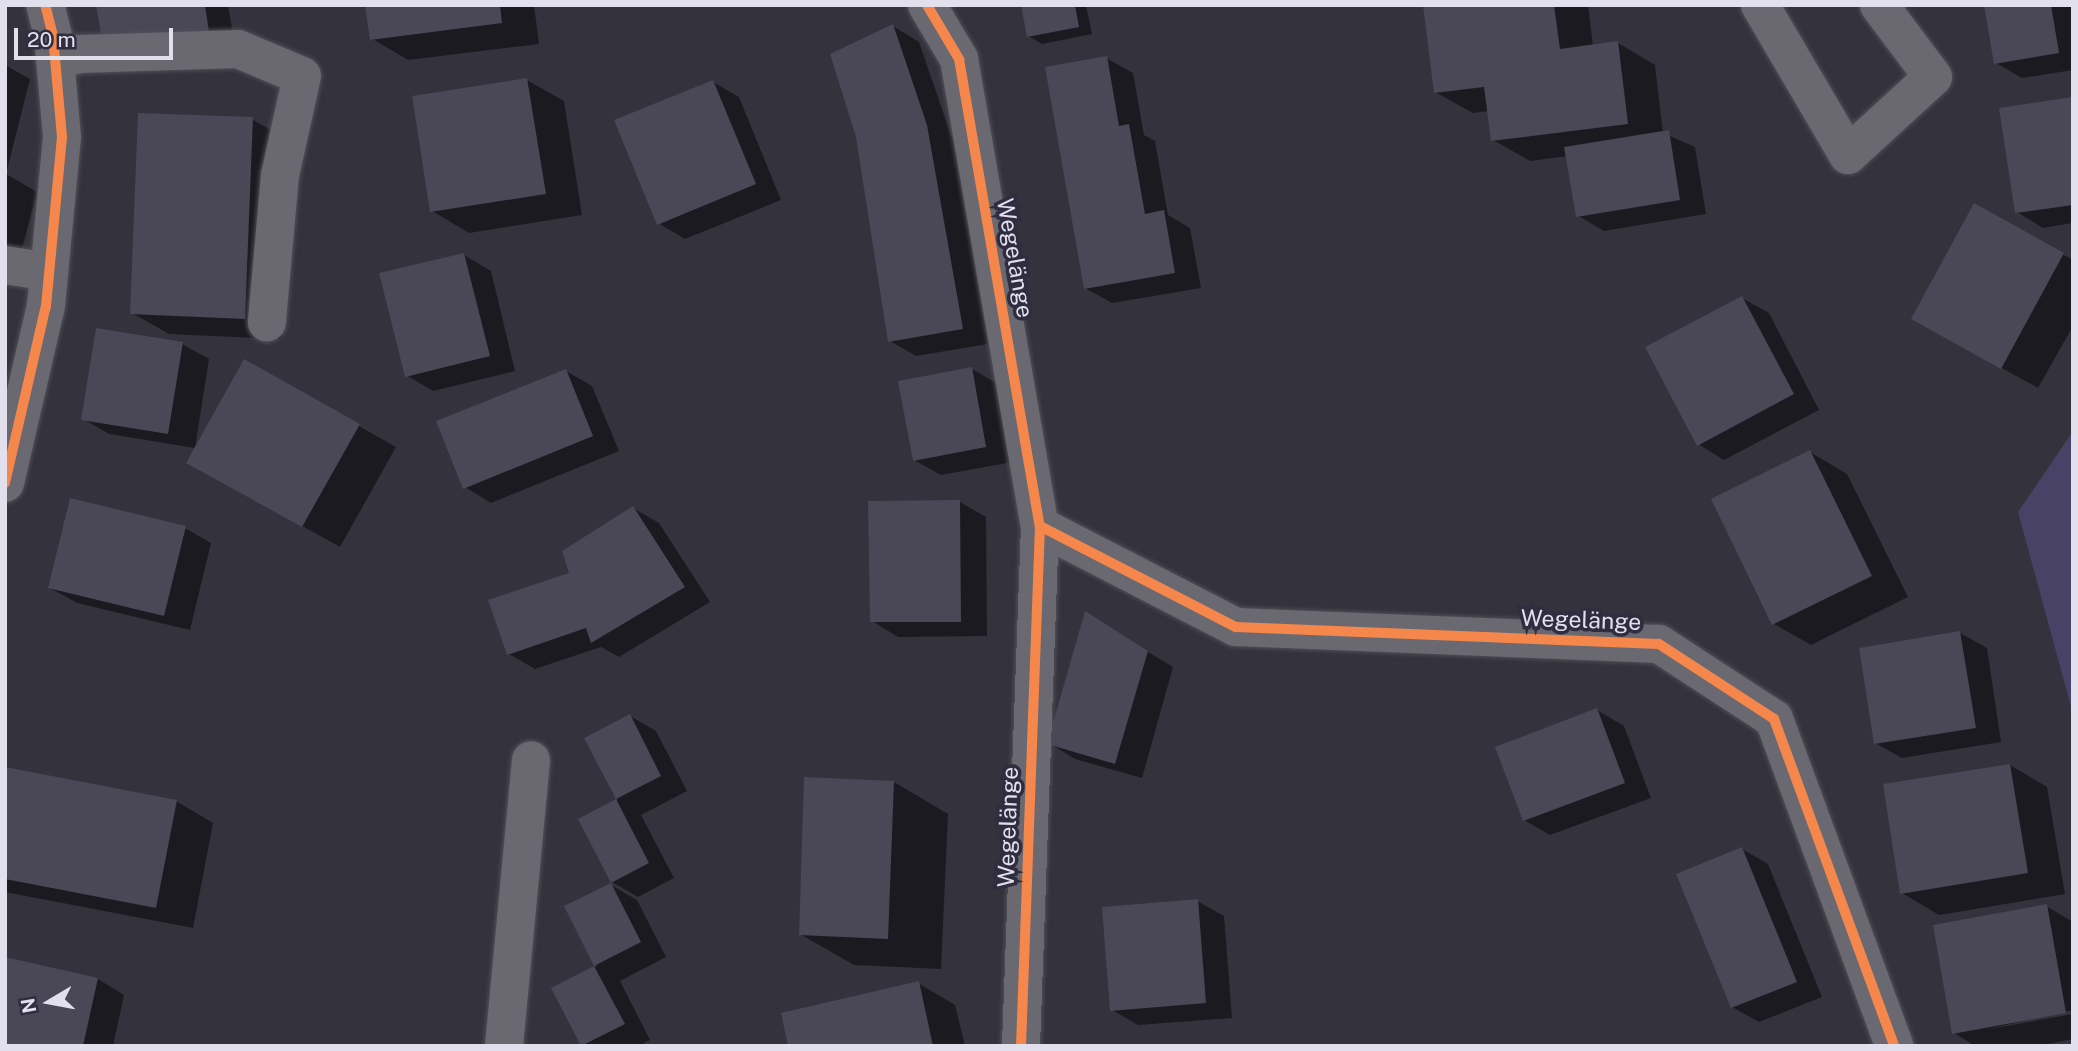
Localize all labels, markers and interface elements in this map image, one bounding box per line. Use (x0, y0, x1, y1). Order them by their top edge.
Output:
scale bar (18, 14, 177, 58)
text: 20 m (27, 27, 76, 52)
street label: Wegelänge (991, 196, 1039, 320)
street label: Wegelänge (1520, 604, 1642, 636)
street label: Wegelänge (992, 766, 1024, 888)
north arrow (14, 967, 84, 1037)
text: N (16, 996, 40, 1015)

